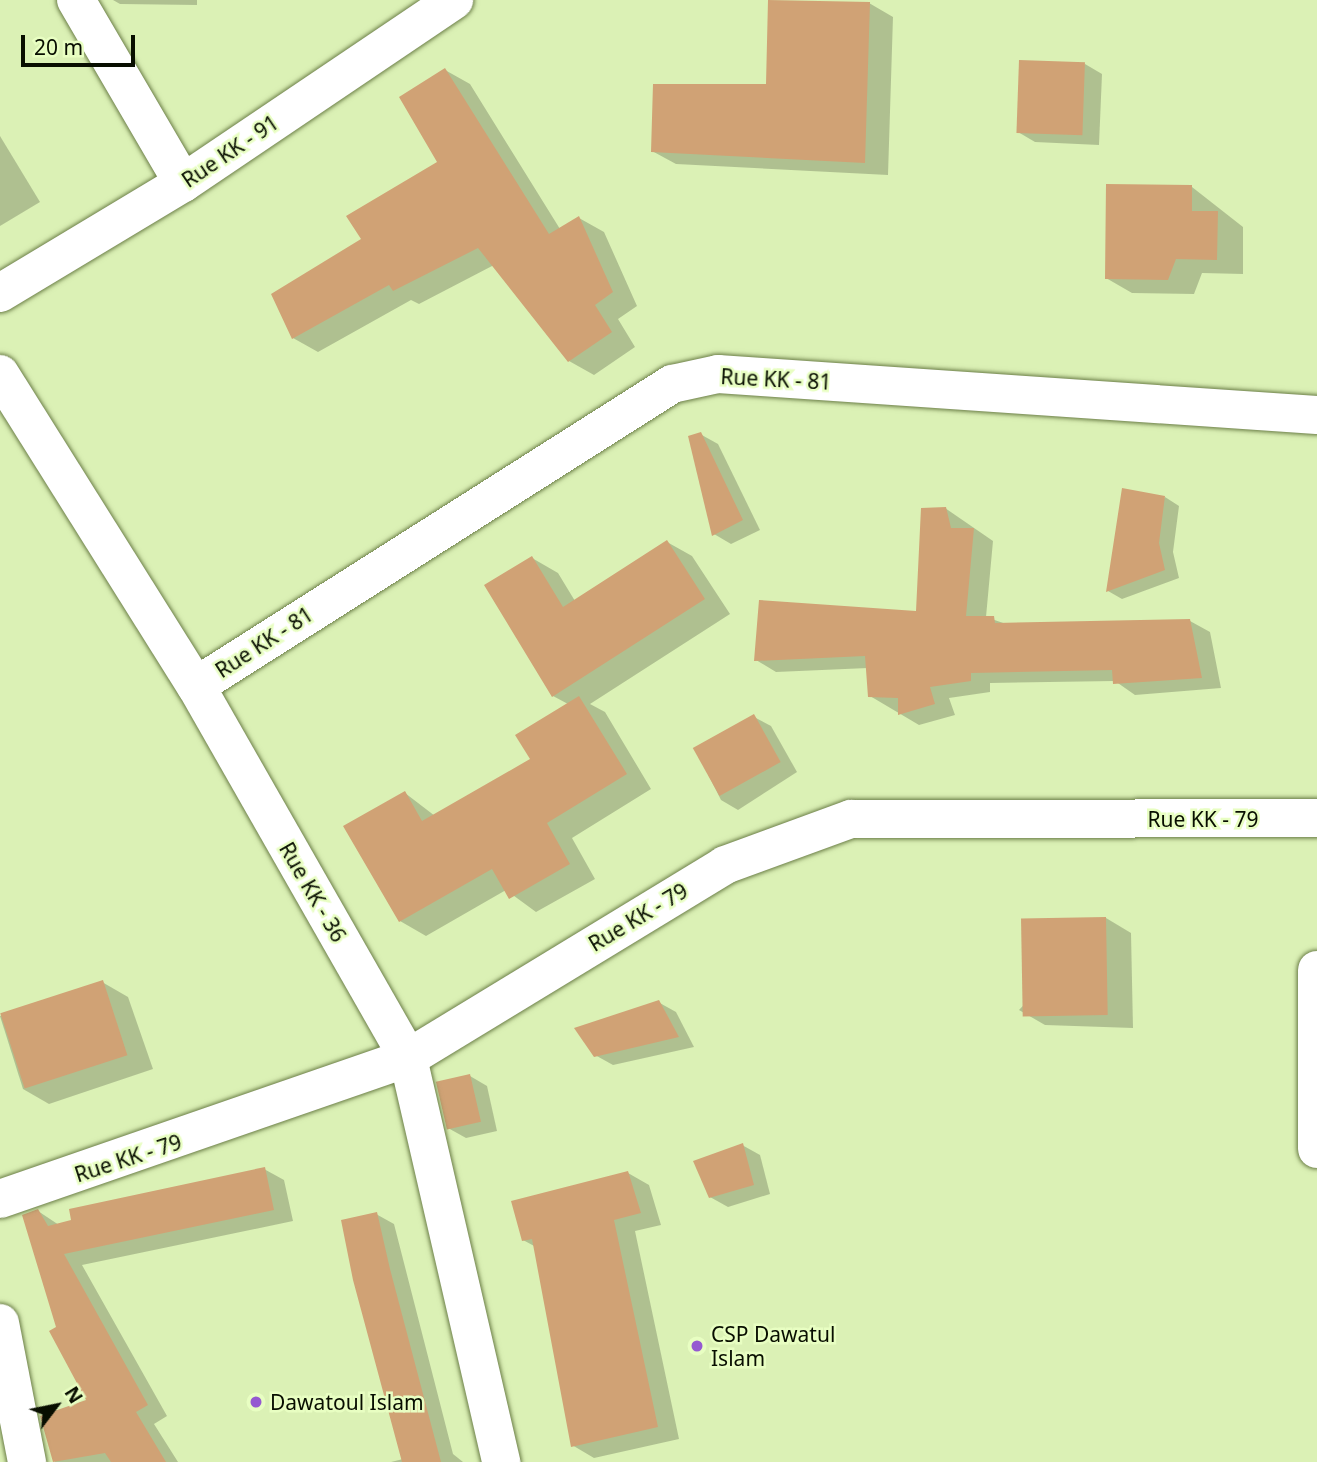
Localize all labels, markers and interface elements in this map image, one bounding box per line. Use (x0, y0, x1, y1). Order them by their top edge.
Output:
scale bar (24, 21, 138, 65)
text: 20 m (34, 33, 83, 61)
street label: Rue KK - 91 (177, 110, 283, 192)
street label: Rue KK - 81 (720, 364, 832, 394)
street label: Rue KK - 81 (211, 601, 317, 683)
street label: Rue KK - 79 (1147, 806, 1259, 832)
street label: Rue KK - 36 (274, 838, 352, 946)
street label: Rue KK - 79 (584, 878, 692, 956)
street label: Rue KK - 79 (71, 1129, 185, 1187)
place label: CSP Dawatul Islam (711, 1321, 835, 1371)
marker: CSP Dawatul Islam (689, 1338, 705, 1354)
north arrow (21, 1371, 91, 1441)
text: N (59, 1381, 89, 1408)
place label: Dawatoul Islam (270, 1389, 424, 1415)
marker: Dawatoul Islam (248, 1394, 264, 1410)

